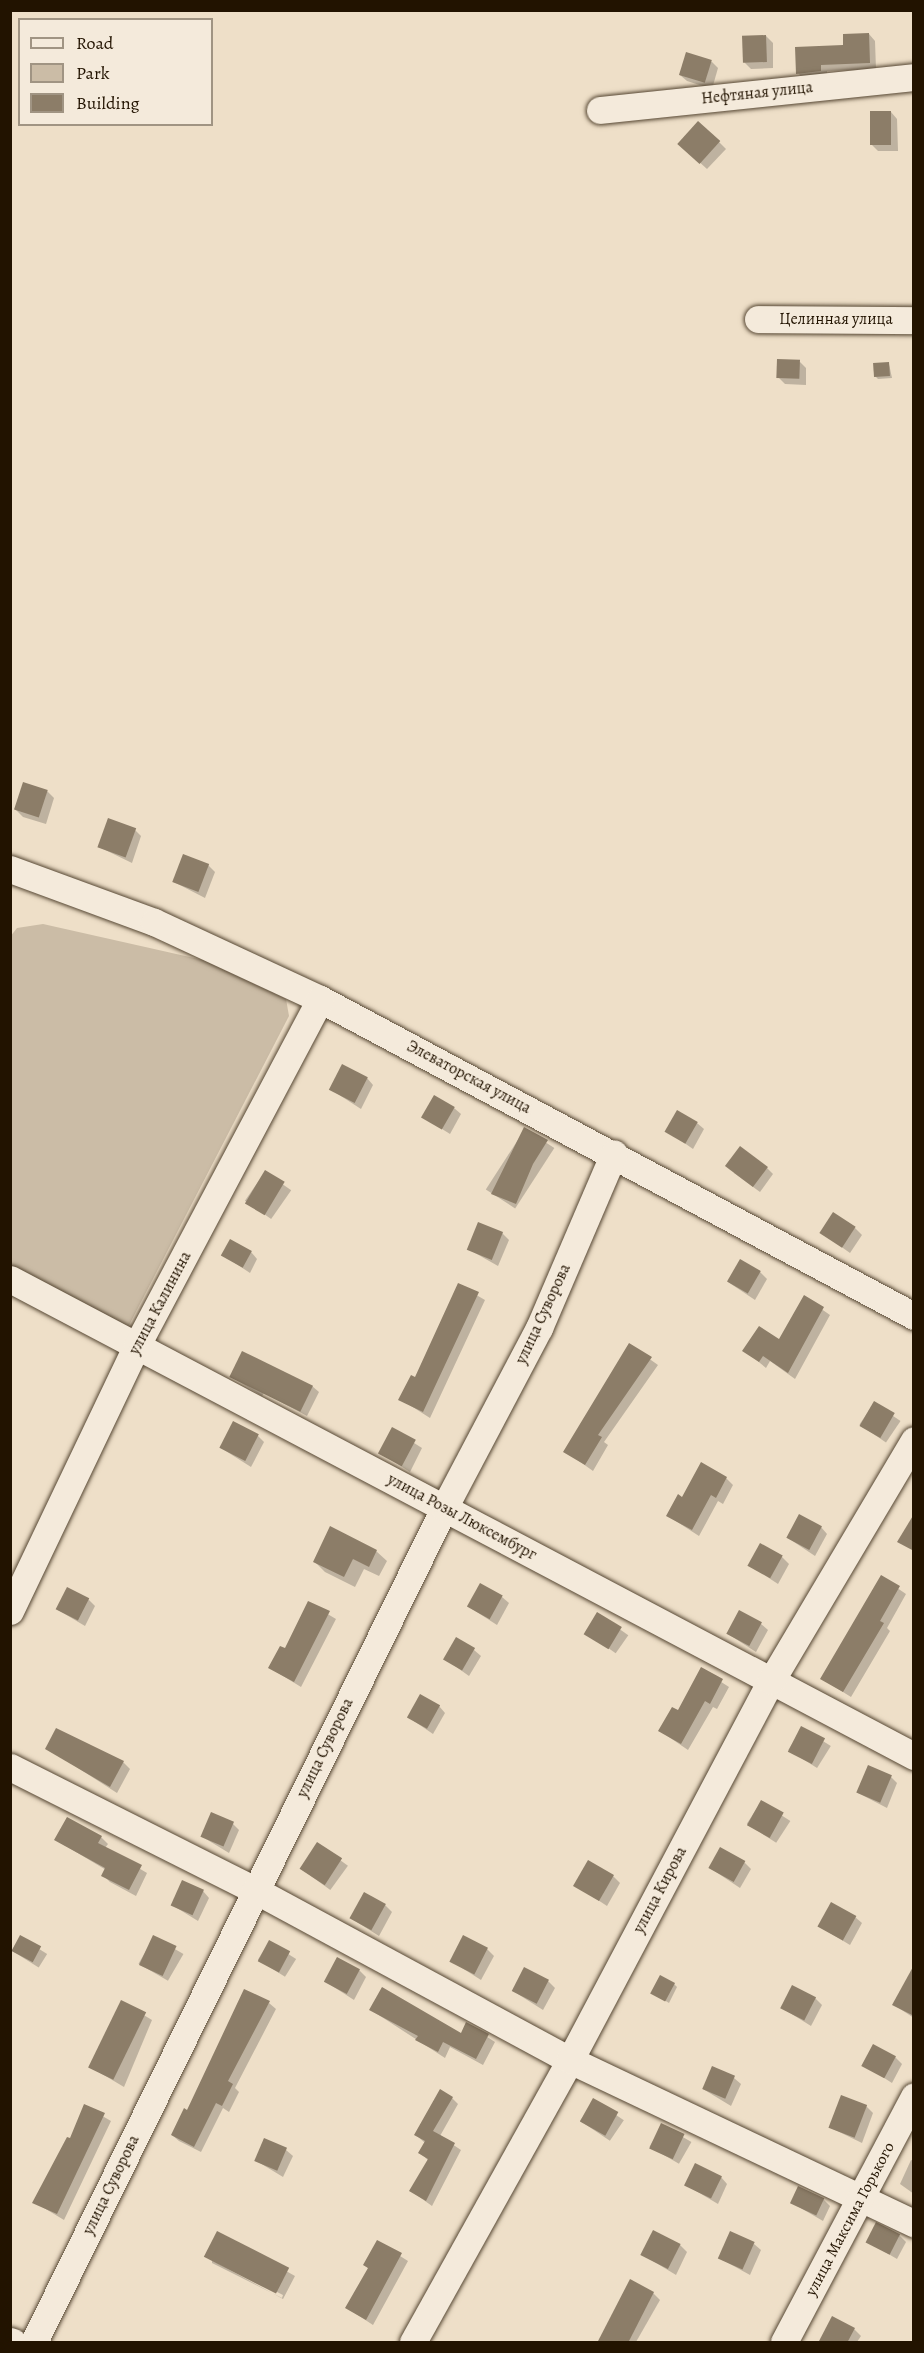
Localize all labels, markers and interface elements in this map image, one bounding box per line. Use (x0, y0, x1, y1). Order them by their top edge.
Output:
legend (18, 18, 213, 126)
text: Road (76, 31, 113, 55)
text: Park (76, 61, 110, 85)
street label: Нефтяная улица (700, 78, 814, 108)
text: Building (76, 91, 140, 115)
street label: Целинная улица (779, 309, 893, 329)
street label: Элеваторская улица (404, 1036, 534, 1118)
street label: улица Калинина (125, 1248, 195, 1358)
street label: улица Суворова (511, 1261, 575, 1367)
street label: улица Розы Люксембург (384, 1470, 540, 1564)
street label: улица Суворова (293, 1695, 357, 1801)
street label: улица Кирова (629, 1844, 691, 1936)
street label: улица Суворова (79, 2132, 143, 2238)
street label: улица Максима Горького (801, 2139, 899, 2299)

